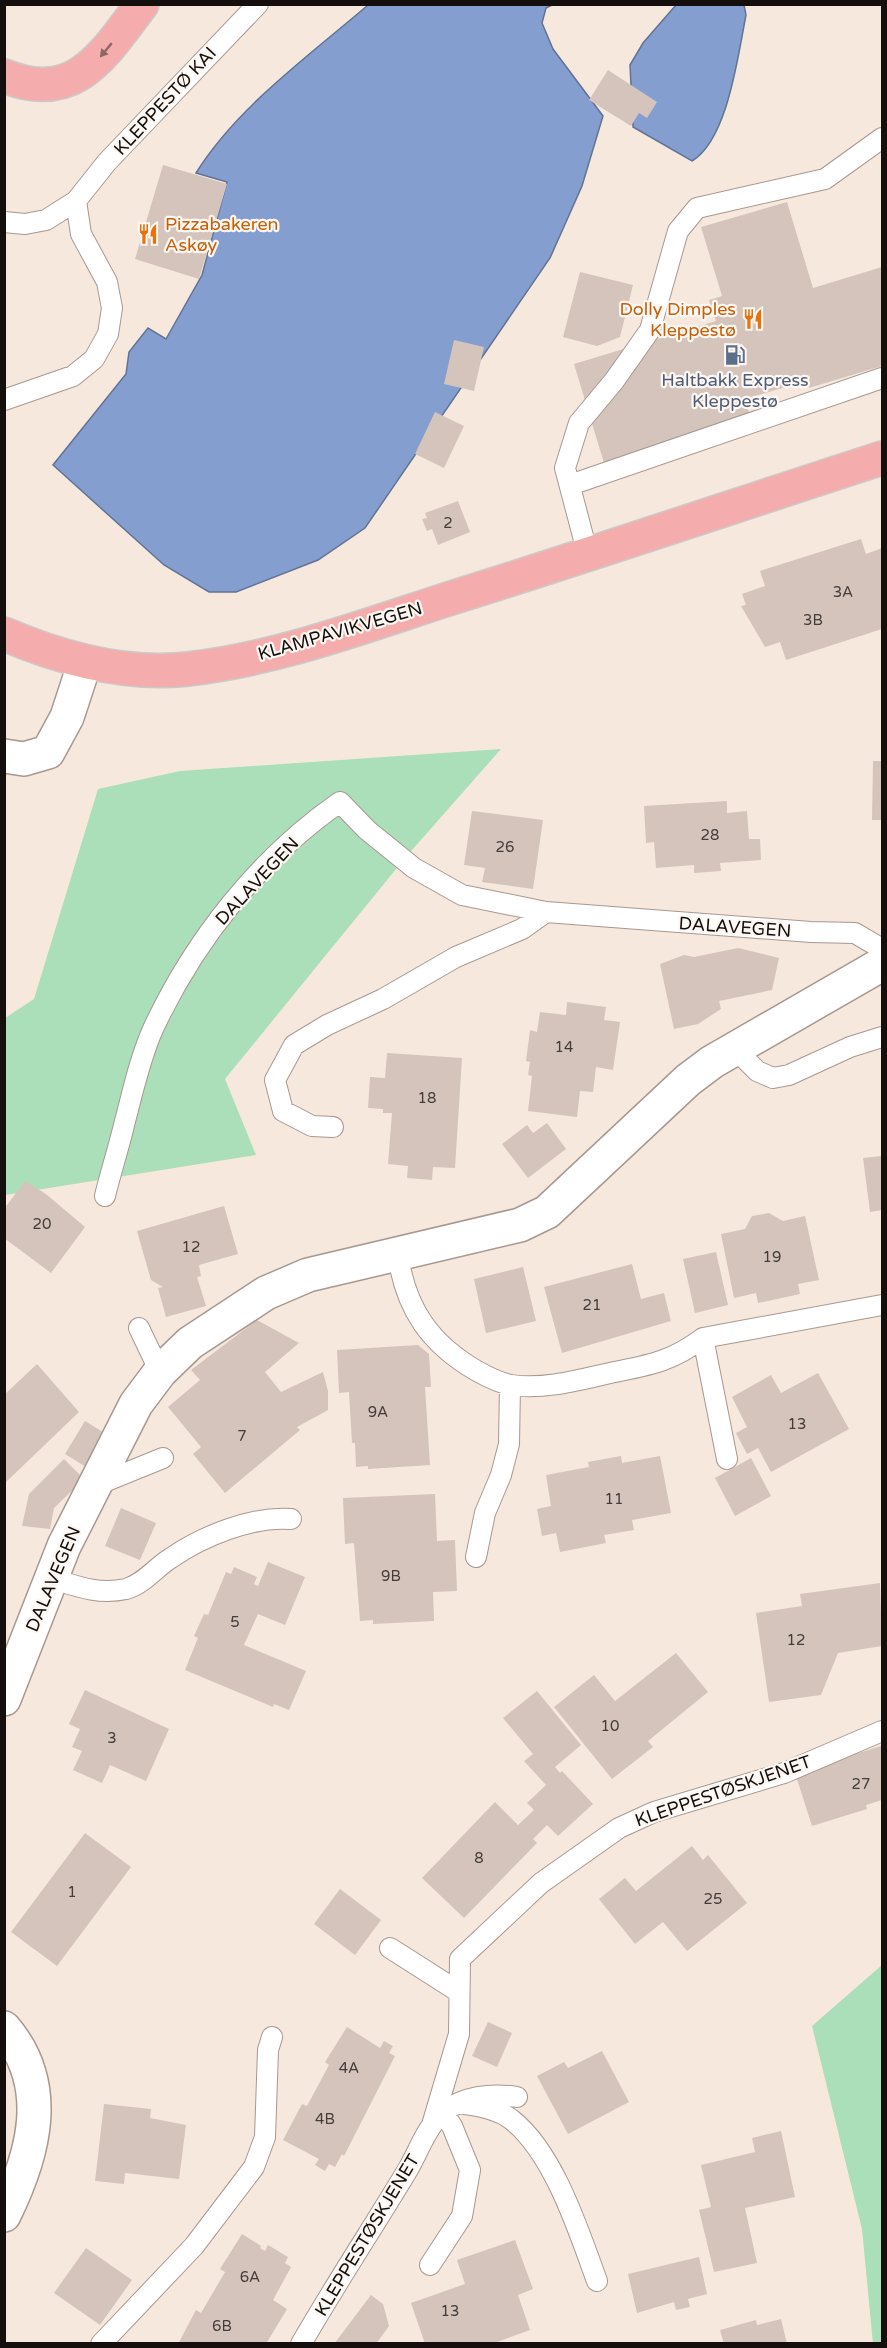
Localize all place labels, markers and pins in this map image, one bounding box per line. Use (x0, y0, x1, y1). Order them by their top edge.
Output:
place label: Pizzabakeren Askøy (165, 213, 279, 256)
restaurant icon: Pizzabakeren Askøy (136, 222, 160, 246)
place label: Dolly Dimples Kleppestø (620, 298, 736, 341)
restaurant icon: Dolly Dimples Kleppestø (741, 307, 765, 331)
fuel station icon: Haltbakk Express Kleppestø (723, 343, 747, 367)
place label: Haltbakk Express Kleppestø (661, 369, 809, 412)

